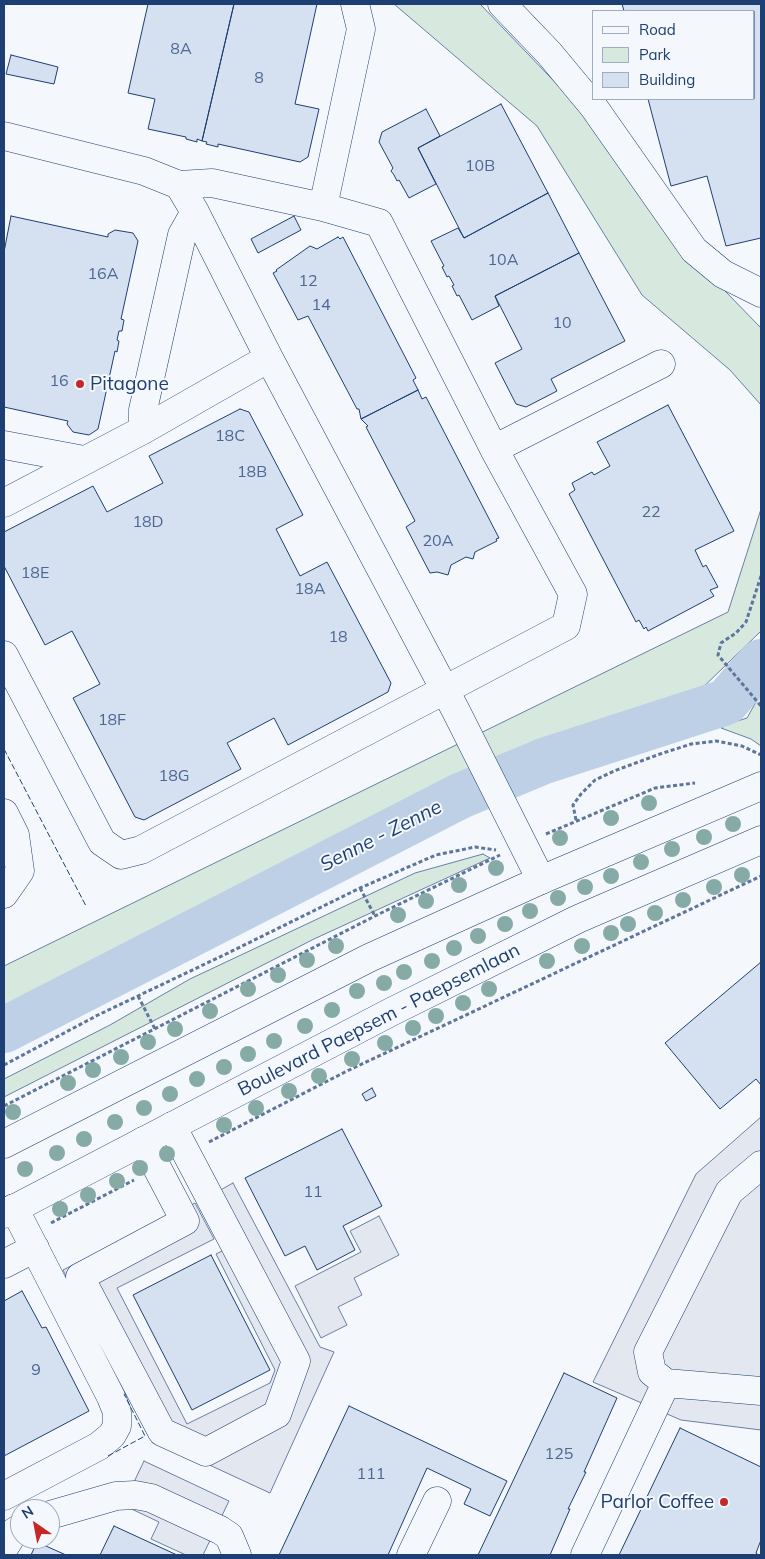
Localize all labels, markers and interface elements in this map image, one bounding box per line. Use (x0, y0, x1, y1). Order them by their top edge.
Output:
legend (592, 10, 755, 100)
text: Road (639, 20, 676, 39)
house number: 8A (170, 39, 192, 59)
text: Park (639, 45, 671, 64)
house number: 8 (254, 68, 264, 88)
text: Building (639, 70, 695, 89)
house number: 10B (465, 156, 495, 176)
house number: 10A (488, 250, 518, 270)
house number: 16A (88, 264, 118, 284)
house number: 12 (298, 271, 318, 291)
house number: 14 (311, 295, 331, 315)
house number: 10 (552, 313, 572, 333)
house number: 16 (49, 371, 69, 391)
place label: Pitagone (90, 373, 169, 395)
marker: Pitagone (74, 378, 86, 390)
house number: 18C (215, 426, 245, 446)
house number: 18B (237, 462, 267, 482)
house number: 22 (641, 502, 661, 522)
house number: 18D (132, 512, 164, 532)
house number: 20A (423, 531, 453, 551)
house number: 18E (21, 563, 49, 583)
house number: 18A (295, 579, 325, 599)
house number: 18 (328, 627, 348, 647)
house number: 18F (98, 710, 126, 730)
house number: 18G (159, 766, 189, 786)
water label: Senne - Zenne (316, 795, 446, 877)
street label: Boulevard Paepsem - Paepsemlaan (234, 939, 524, 1101)
house number: 11 (303, 1182, 323, 1202)
house number: 9 (31, 1360, 41, 1380)
house number: 125 (545, 1444, 573, 1464)
house number: 111 (357, 1464, 385, 1484)
place label: Parlor Coffee (601, 1491, 714, 1513)
marker: Parlor Coffee (718, 1496, 730, 1508)
north arrow (10, 1499, 60, 1549)
text: N (18, 1502, 37, 1523)

